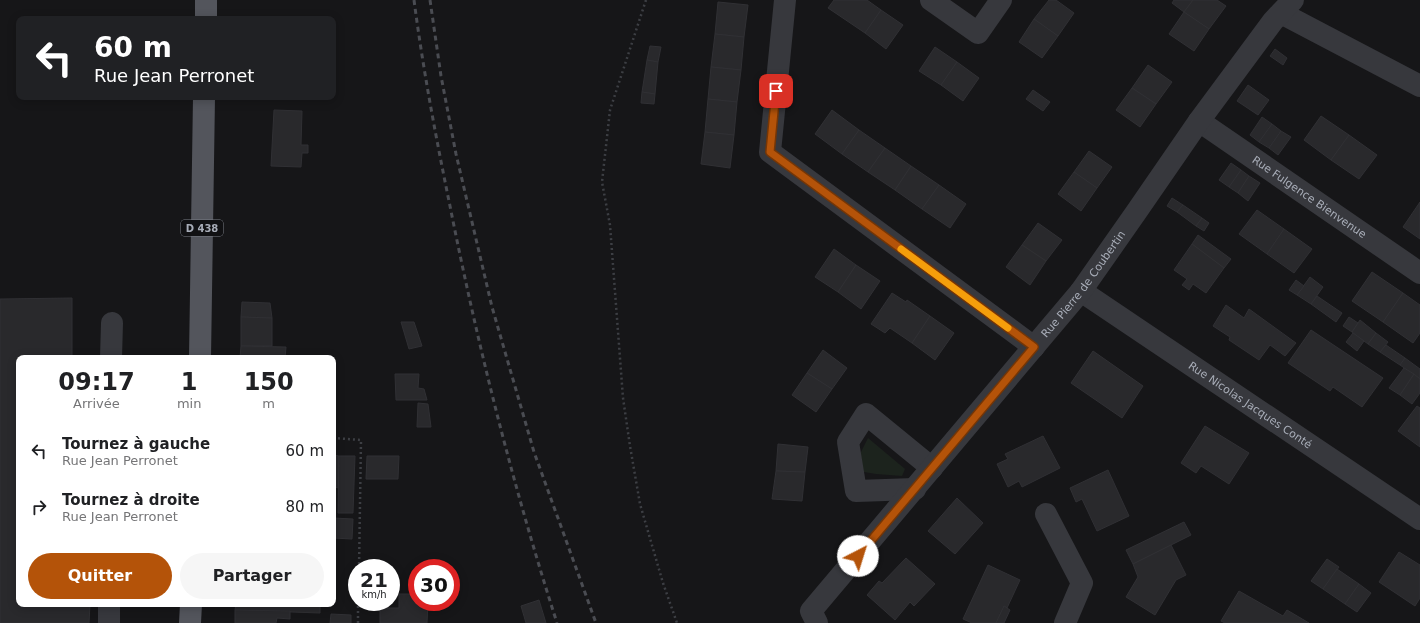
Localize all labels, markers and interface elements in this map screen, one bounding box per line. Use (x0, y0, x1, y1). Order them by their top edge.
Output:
text: 60 m (94, 31, 172, 64)
icon: left (28, 32, 80, 84)
text: Rue Jean Perronet (94, 65, 254, 86)
pin (759, 74, 793, 108)
icon: arrive (765, 80, 787, 102)
street label: Rue Fulgence Bienvenue (1250, 154, 1369, 241)
road number: D 438 (181, 220, 223, 236)
street label: Rue Pierre de Coubertin (1039, 228, 1128, 340)
street label: Rue Nicolas Jacques Conté (1186, 359, 1314, 452)
text: 09:17 (58, 368, 135, 396)
text: 1 (181, 368, 197, 396)
text: 150 (244, 368, 294, 396)
text: Arrivée (73, 396, 120, 411)
text: min (177, 396, 201, 411)
text: m (262, 396, 275, 411)
text: Tournez à gauche (62, 435, 210, 453)
icon: left (28, 440, 50, 462)
text: 60 m (286, 442, 324, 460)
text: Rue Jean Perronet (62, 453, 178, 468)
text: Tournez à droite (62, 491, 200, 509)
icon: right (28, 496, 50, 518)
text: 80 m (286, 498, 324, 516)
text: Rue Jean Perronet (62, 509, 178, 524)
position arrow (837, 535, 879, 577)
button: Quitter (28, 553, 172, 599)
button: Partager (180, 553, 324, 599)
speed limit sign: 30 (408, 559, 460, 611)
text: 21 (360, 568, 388, 592)
text: km/h (361, 589, 387, 600)

